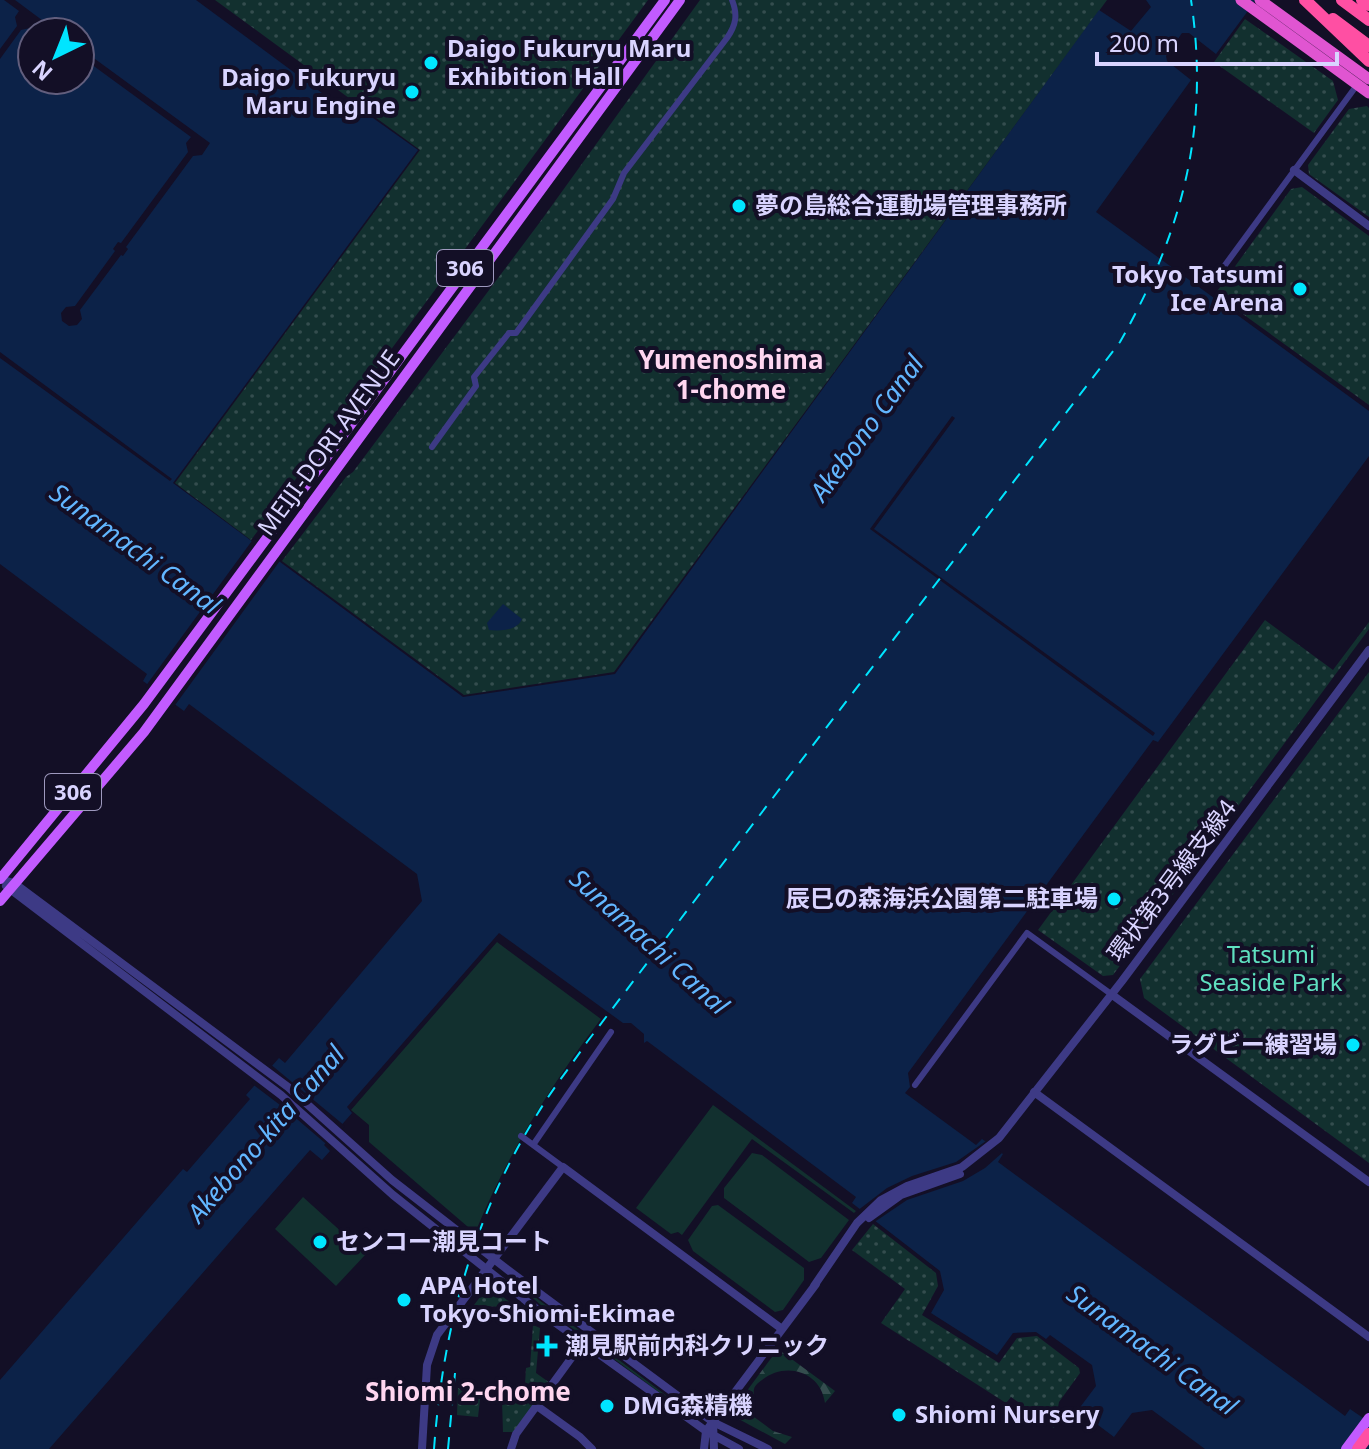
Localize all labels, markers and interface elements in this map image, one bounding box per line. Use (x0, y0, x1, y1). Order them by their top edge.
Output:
north arrow (16, 16, 96, 96)
scale bar (1097, 16, 1337, 66)
text: 200 m (1109, 26, 1179, 59)
place label: Daigo Fukuryu Maru Exhibition Hall (447, 31, 691, 92)
text: N (25, 54, 58, 88)
marker: Daigo Fukuryu Maru Exhibition Hall (422, 54, 440, 72)
place label: Daigo Fukuryu Maru Engine (221, 60, 396, 121)
marker: Daigo Fukuryu Maru Engine (403, 83, 421, 101)
place label: 夢の島総合運動場管理事務所 (755, 188, 1067, 221)
marker: 夢の島総合運動場管理事務所 (730, 197, 748, 215)
road number: 306 (437, 250, 493, 286)
place label: Tokyo Tatsumi Ice Arena (1112, 257, 1284, 318)
marker: Tokyo Tatsumi Ice Arena (1291, 280, 1309, 298)
district label: Yumenoshima 1-chome (638, 341, 824, 407)
street label: MEIJI-DORI AVENUE (249, 342, 407, 542)
water label: Akebono Canal (800, 346, 932, 509)
water label: Sunamachi Canal (43, 474, 229, 623)
road number: 306 (45, 774, 101, 810)
street label: 環状第3号線支線4 (1099, 792, 1243, 968)
water label: Sunamachi Canal (562, 860, 738, 1023)
place label: 辰巳の森海浜公園第二駐車場 (786, 881, 1098, 914)
marker: 辰巳の森海浜公園第二駐車場 (1105, 890, 1123, 908)
park label: Tatsumi Seaside Park (1199, 937, 1343, 998)
place label: ラグビー練習場 (1169, 1027, 1337, 1060)
water label: Akebono-kita Canal (177, 1036, 353, 1231)
marker: ラグビー練習場 (1344, 1036, 1362, 1054)
place label: センコー潮見コート (336, 1224, 552, 1257)
marker: センコー潮見コート (311, 1233, 329, 1251)
place label: APA Hotel Tokyo-Shiomi-Ekimae (420, 1268, 675, 1329)
water label: Sunamachi Canal (1060, 1275, 1246, 1424)
marker: APA Hotel Tokyo-Shiomi-Ekimae (395, 1291, 413, 1309)
place label: 潮見駅前内科クリニック (565, 1328, 829, 1361)
marker: 潮見駅前内科クリニック (536, 1335, 558, 1357)
district label: Shiomi 2-chome (365, 1373, 571, 1409)
place label: DMG森精機 (623, 1388, 753, 1421)
marker: DMG森精機 (598, 1397, 616, 1415)
place label: Shiomi Nursery (915, 1397, 1100, 1430)
marker: Shiomi Nursery (890, 1406, 908, 1424)

